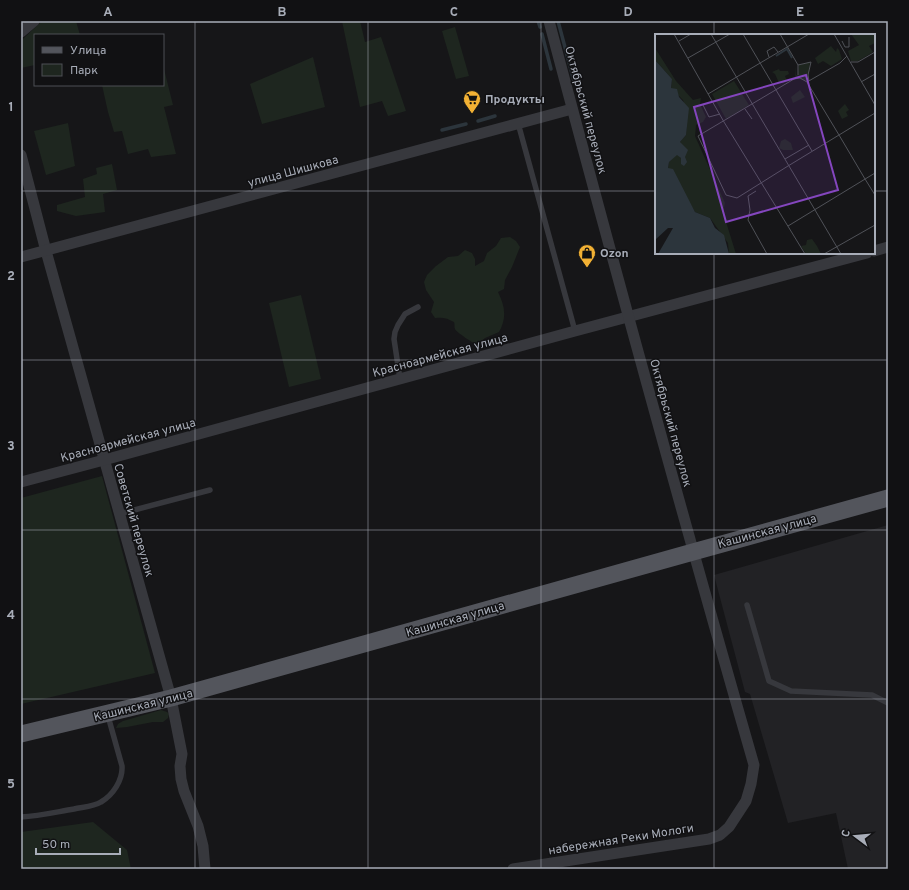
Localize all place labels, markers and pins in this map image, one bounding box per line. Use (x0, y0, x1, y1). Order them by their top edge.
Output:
supermarket icon: Продукты (462, 89, 482, 114)
place label: Продукты (485, 92, 545, 108)
shop icon: Ozon (577, 243, 597, 268)
place label: Ozon (600, 246, 629, 262)

